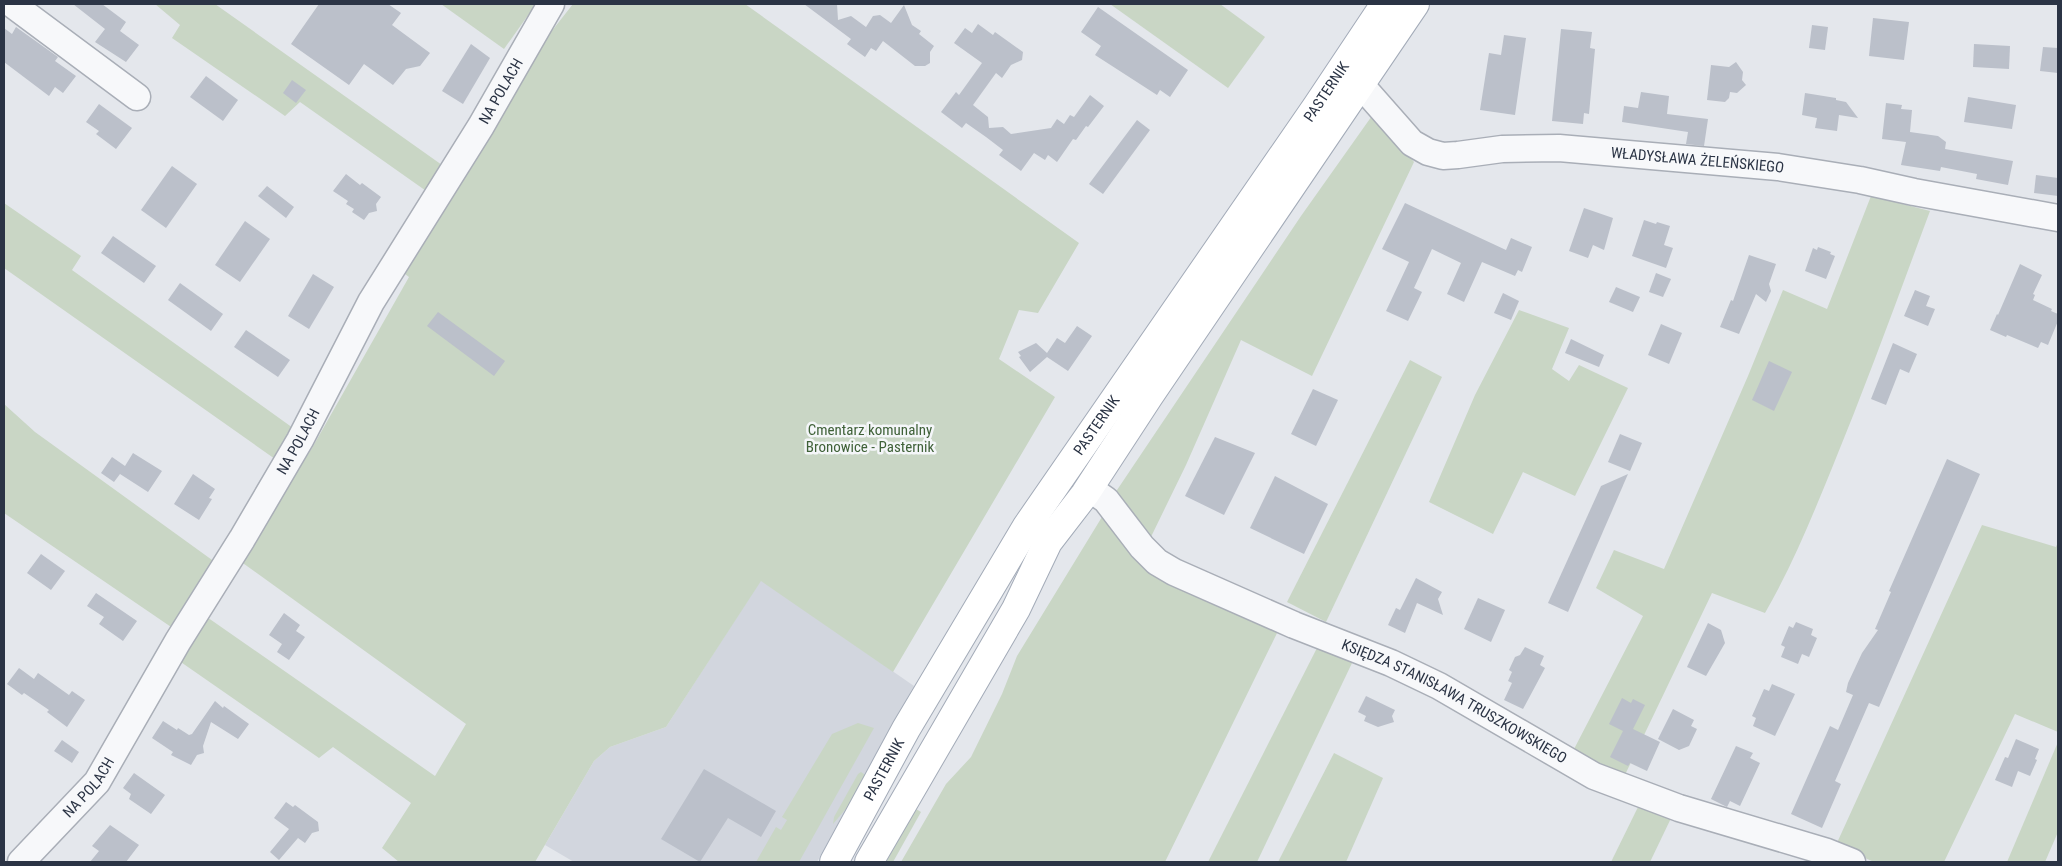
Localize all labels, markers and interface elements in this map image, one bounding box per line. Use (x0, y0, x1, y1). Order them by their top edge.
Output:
street label: NA POLACH (475, 55, 527, 127)
street label: PASTERNIK (1300, 58, 1353, 125)
street label: WŁADYSŁAWA ŻELEŃSKIEGO (1610, 144, 1785, 177)
street label: PASTERNIK (1070, 391, 1124, 458)
street label: NA POLACH (273, 405, 324, 478)
park label: Cmentarz komunalny Bronowice - Pasternik (806, 421, 934, 456)
street label: KSIĘDZA STANISŁAWA TRUSZKOWSKIEGO (1339, 636, 1570, 767)
street label: PASTERNIK (860, 735, 909, 804)
street label: NA POLACH (59, 754, 118, 821)

